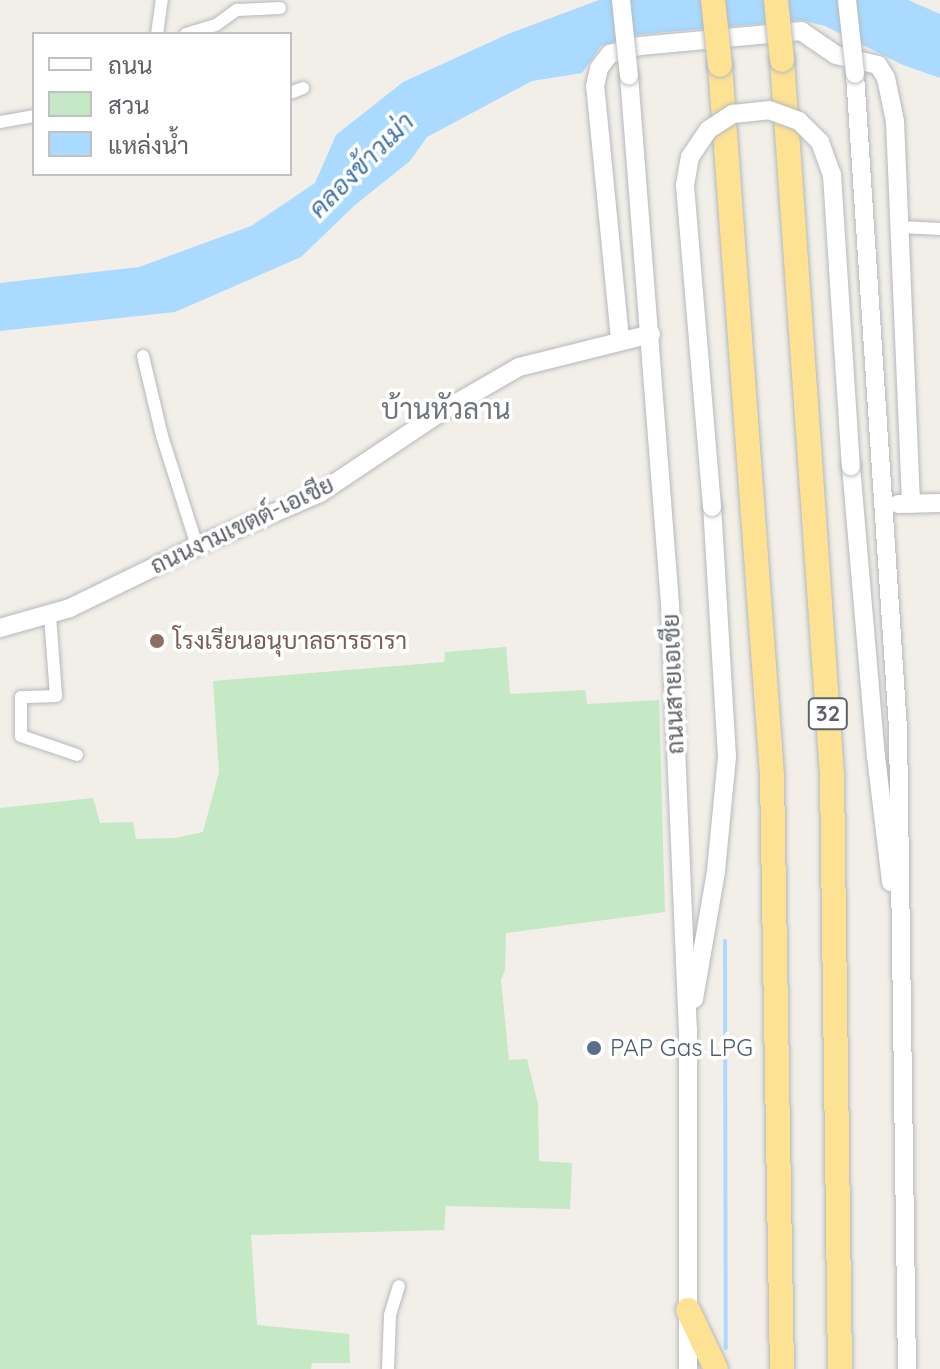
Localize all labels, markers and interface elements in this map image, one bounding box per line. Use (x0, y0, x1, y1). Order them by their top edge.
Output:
legend (32, 32, 292, 176)
text: ถนน (108, 50, 153, 80)
text: สวน (108, 90, 150, 120)
water label: คลองข้าวเม่า (302, 106, 420, 224)
text: แหล่งน้ำ (108, 130, 189, 160)
district label: บ้านหัวลาน (381, 392, 511, 426)
street label: ถนนงามเขตต์-เอเชีย (146, 470, 338, 580)
street label: ถนนสายเอเชีย (656, 613, 690, 755)
place label: โรงเรียนอนุบาลธารธารา (173, 627, 407, 655)
marker: โรงเรียนอนุบาลธารธารา (148, 632, 166, 650)
road number: 32 (806, 696, 850, 732)
place label: PAP Gas LPG (610, 1034, 753, 1062)
marker: PAP Gas LPG (585, 1039, 603, 1057)

